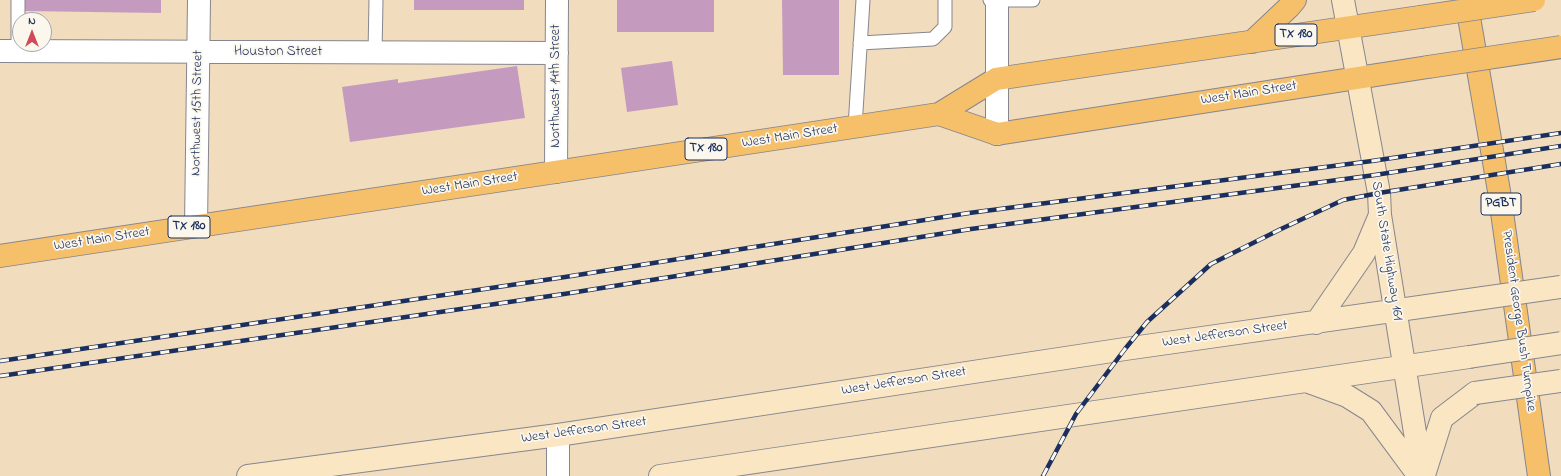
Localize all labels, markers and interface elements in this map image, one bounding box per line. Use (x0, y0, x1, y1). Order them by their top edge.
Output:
north arrow (12, 12, 52, 52)
text: N (28, 13, 36, 29)
street label: Northwest 14th Street (549, 24, 565, 148)
road number: TX 180 (1275, 24, 1317, 46)
street label: Houston Street (234, 45, 322, 61)
street label: Northwest 15th Street (189, 50, 207, 176)
street label: West Main Street (1200, 78, 1298, 110)
street label: West Main Street (741, 121, 839, 153)
road number: TX 180 (685, 138, 727, 160)
street label: West Main Street (421, 169, 519, 201)
street label: South State Highway 161 (1367, 180, 1405, 322)
road number: PGBT (1481, 193, 1521, 215)
road number: TX 180 (168, 216, 210, 238)
street label: West Main Street (53, 224, 151, 256)
street label: President George Bush Turnpike (1497, 229, 1539, 413)
street label: West Jefferson Street (1161, 318, 1289, 352)
street label: West Jefferson Street (840, 364, 968, 400)
street label: West Jefferson Street (520, 414, 648, 448)

